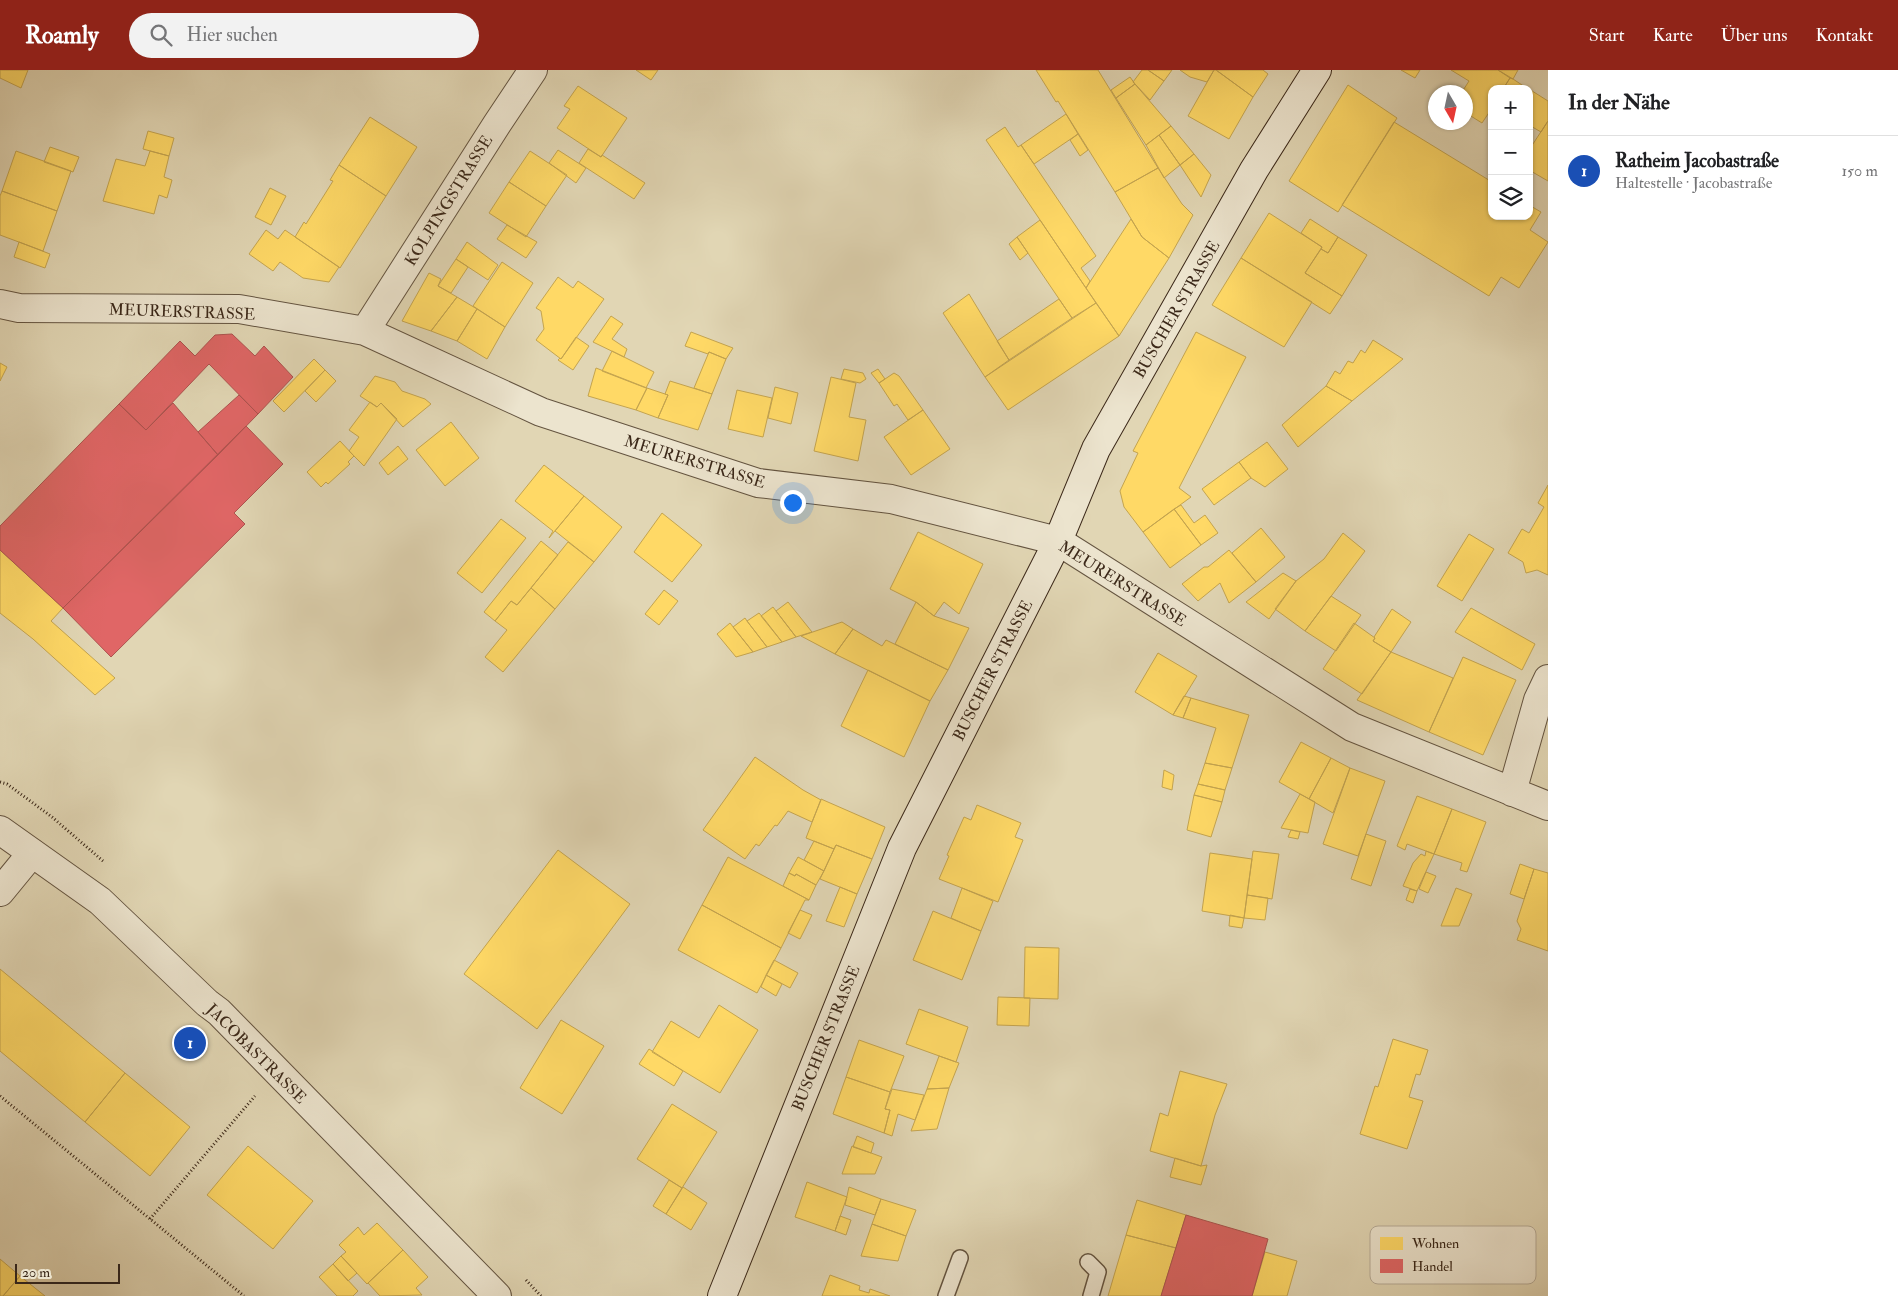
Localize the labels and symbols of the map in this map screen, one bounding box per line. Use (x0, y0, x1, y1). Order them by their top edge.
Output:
north arrow (1428, 85, 1473, 130)
street label: KOLPINGSTRASSE (401, 132, 497, 270)
street label: BUSCHER STRASSE (1129, 237, 1224, 382)
street label: MEURERSTRASSE (108, 299, 256, 325)
street label: MEURERSTRASSE (622, 431, 768, 493)
your location (780, 490, 806, 516)
street label: MEURERSTRASSE (1055, 537, 1190, 631)
street label: BUSCHER STRASSE (949, 597, 1037, 744)
street label: BUSCHER STRASSE (788, 963, 864, 1114)
street label: JACOBASTRASSE (201, 999, 311, 1109)
pin: 1 (174, 1024, 206, 1062)
legend (1370, 1226, 1536, 1284)
text: Wohnen (1411, 1235, 1459, 1252)
text: Handel (1412, 1258, 1453, 1275)
scale bar (15, 1261, 120, 1284)

